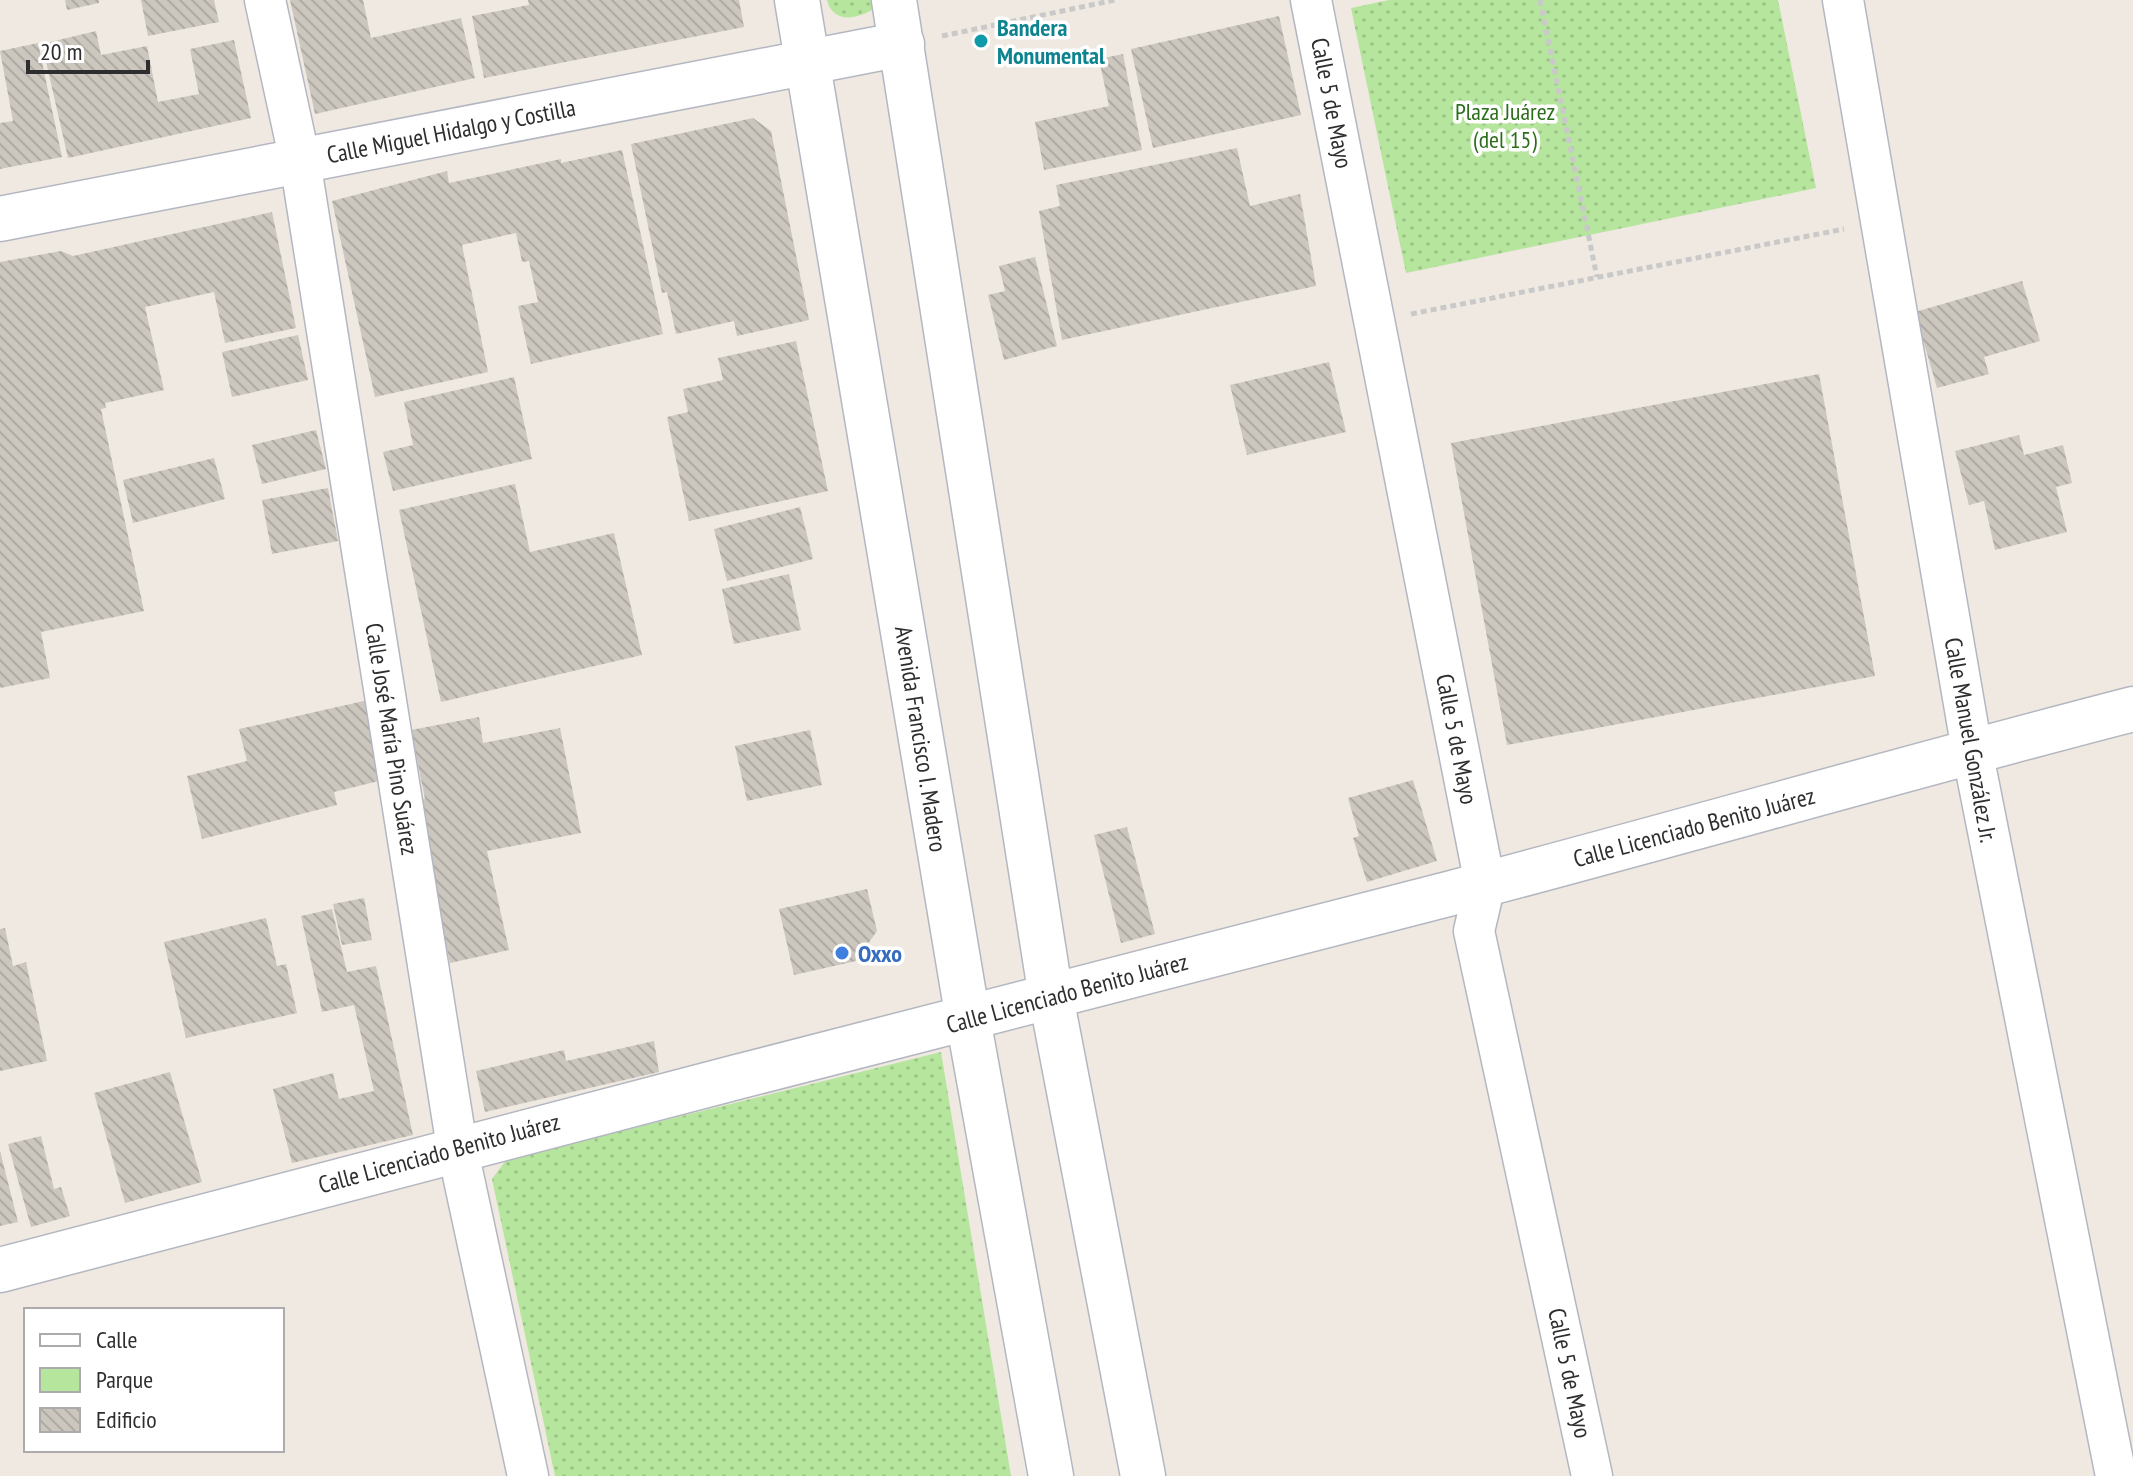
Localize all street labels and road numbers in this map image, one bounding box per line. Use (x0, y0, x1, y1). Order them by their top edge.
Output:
street label: Calle 5 de Mayo (1304, 35, 1360, 171)
street label: Calle Miguel Hidalgo y Costilla (324, 92, 578, 170)
street label: Calle José María Pino Suárez (358, 621, 426, 857)
street label: Avenida Francisco I. Madero (888, 624, 954, 854)
street label: Calle Manuel González Jr. (1938, 635, 2004, 845)
street label: Calle 5 de Mayo (1429, 671, 1485, 807)
street label: Calle Licenciado Benito Juárez (1570, 780, 1818, 874)
street label: Calle Licenciado Benito Juárez (943, 946, 1191, 1040)
street label: Calle Licenciado Benito Juárez (315, 1106, 563, 1200)
street label: Calle 5 de Mayo (1541, 1305, 1599, 1441)

